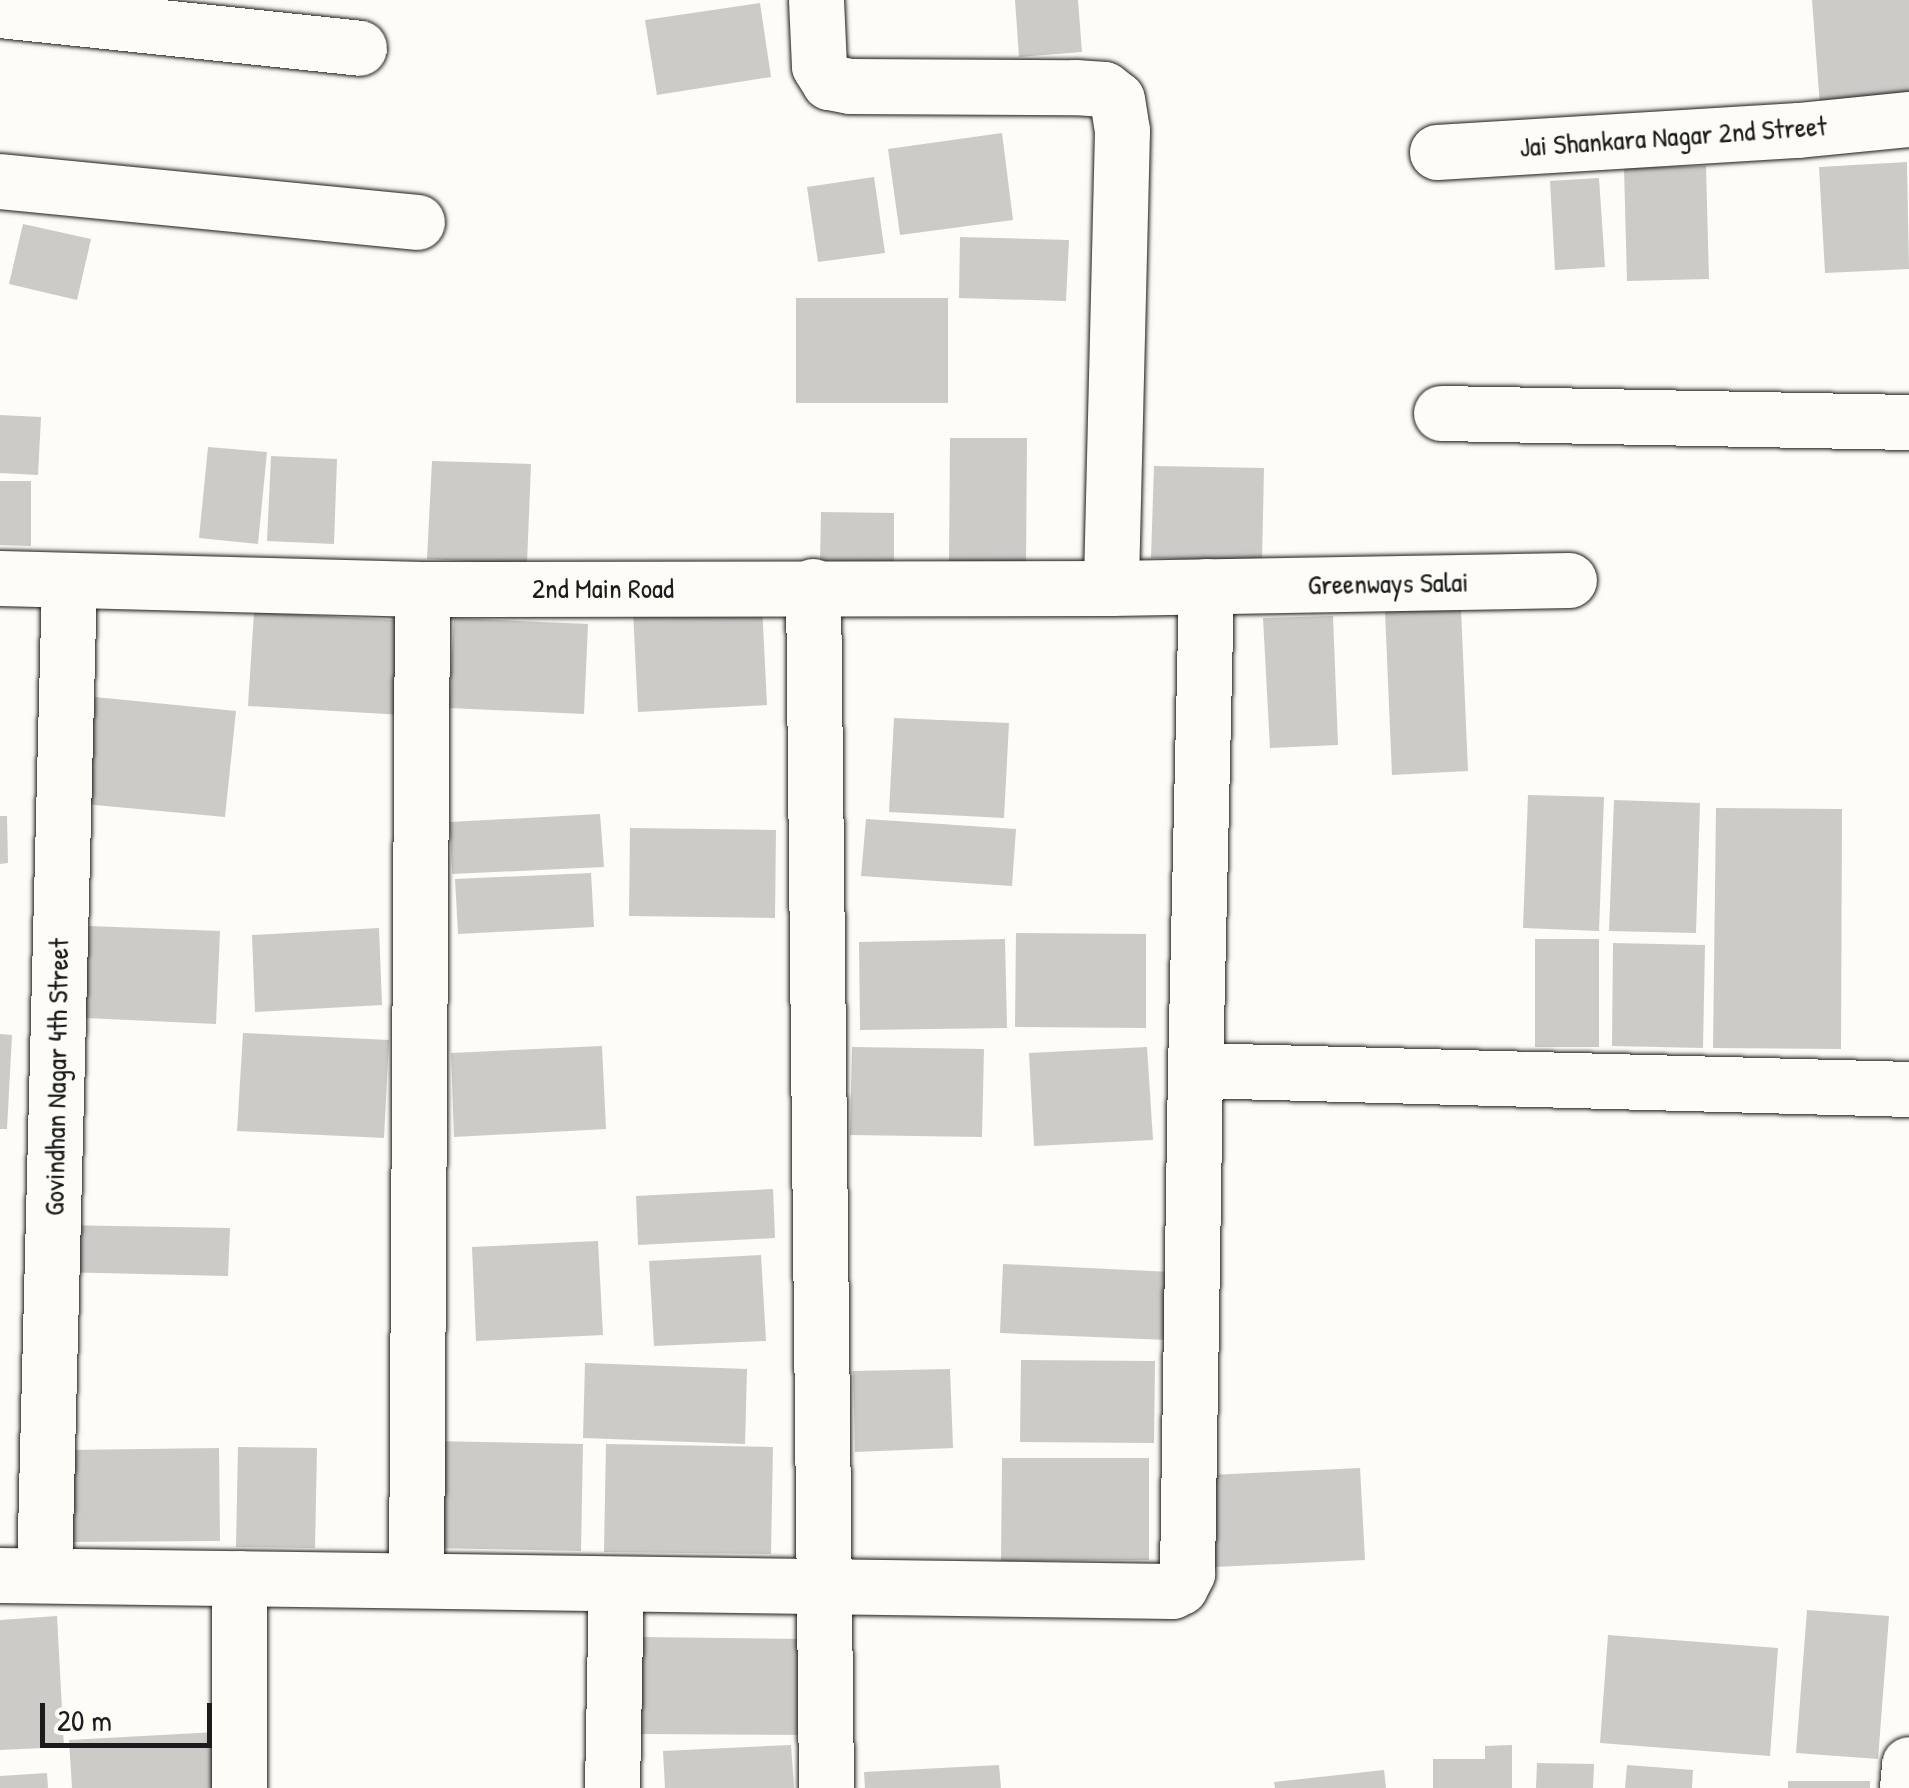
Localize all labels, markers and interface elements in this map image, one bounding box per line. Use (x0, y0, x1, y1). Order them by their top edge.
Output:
street label: Jai Shankara Nagar 2nd Street (1518, 109, 1828, 163)
street label: Greenways Salai (1307, 565, 1469, 601)
street label: 2nd Main Road (532, 571, 674, 605)
street label: Govindhan Nagar 4th Street (37, 938, 75, 1216)
scale bar (45, 1683, 218, 1745)
text: 20 m (57, 1700, 112, 1740)

